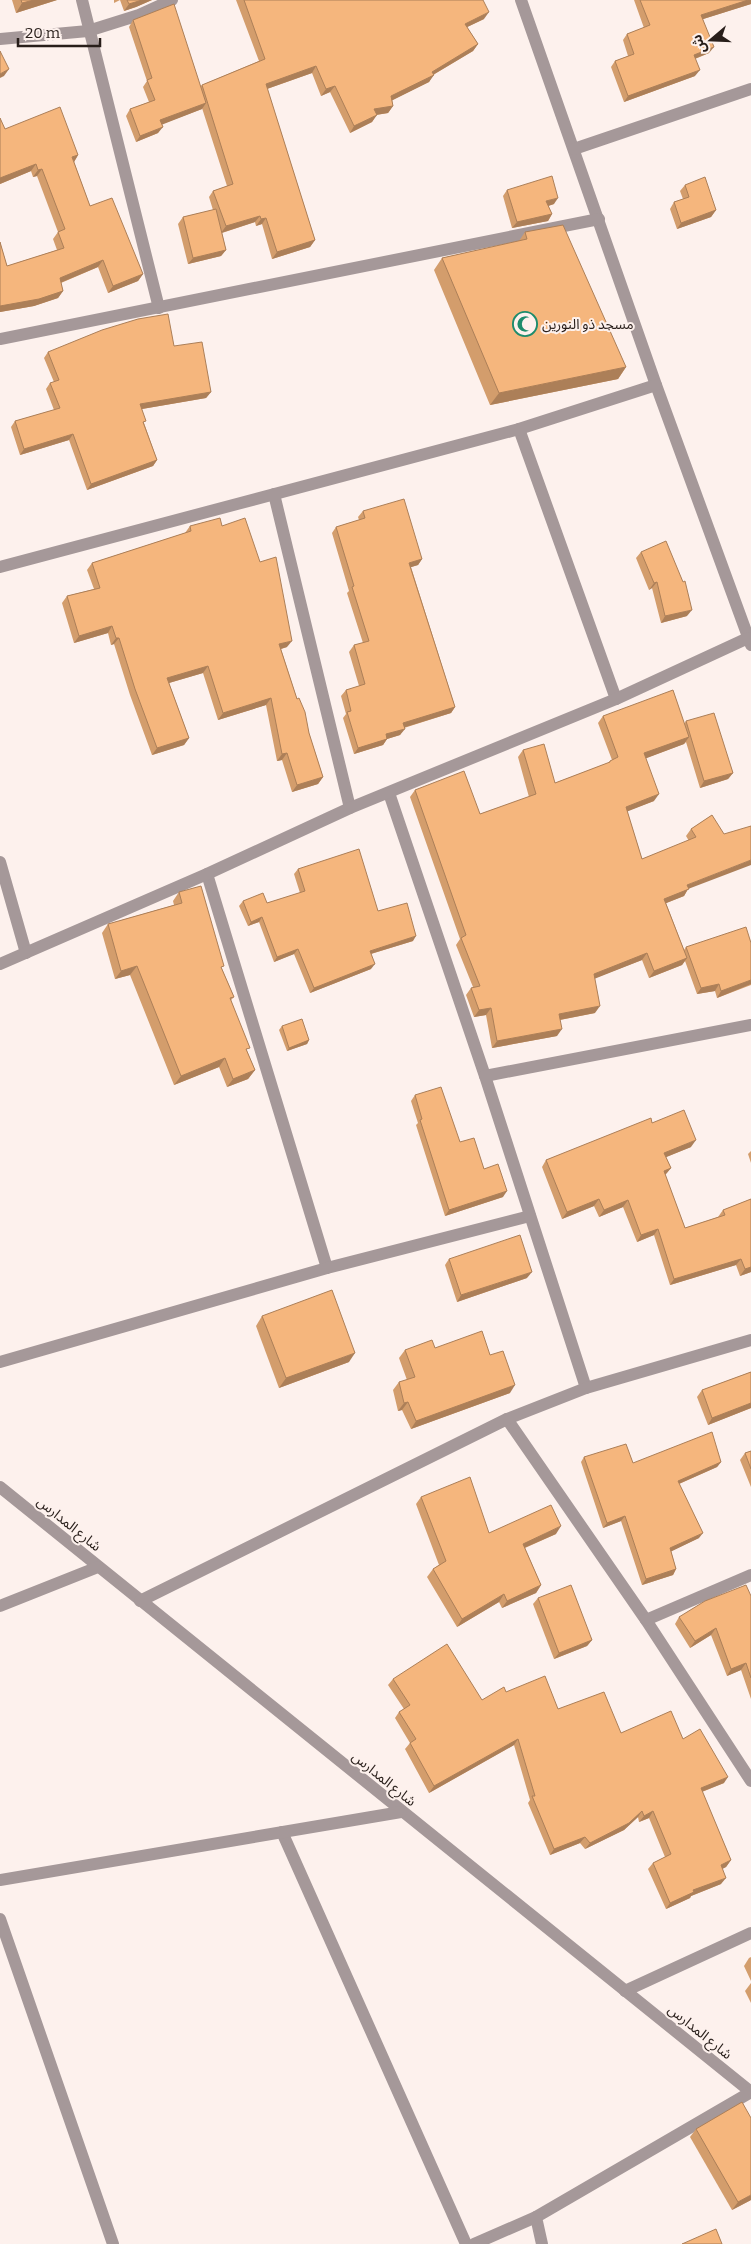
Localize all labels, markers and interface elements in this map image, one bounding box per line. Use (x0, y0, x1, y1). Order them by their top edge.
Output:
scale bar (18, 15, 100, 47)
north arrow (686, 15, 736, 65)
text: 20 m (25, 24, 61, 42)
text: ش (688, 32, 710, 56)
mosque icon: مسجد ذو النورين (512, 311, 538, 337)
place label: مسجد ذو النورين (542, 316, 634, 333)
street label: شارع المدارس (32, 1493, 105, 1557)
street label: شارع المدارس (347, 1748, 420, 1812)
street label: شارع المدارس (663, 2001, 736, 2065)

